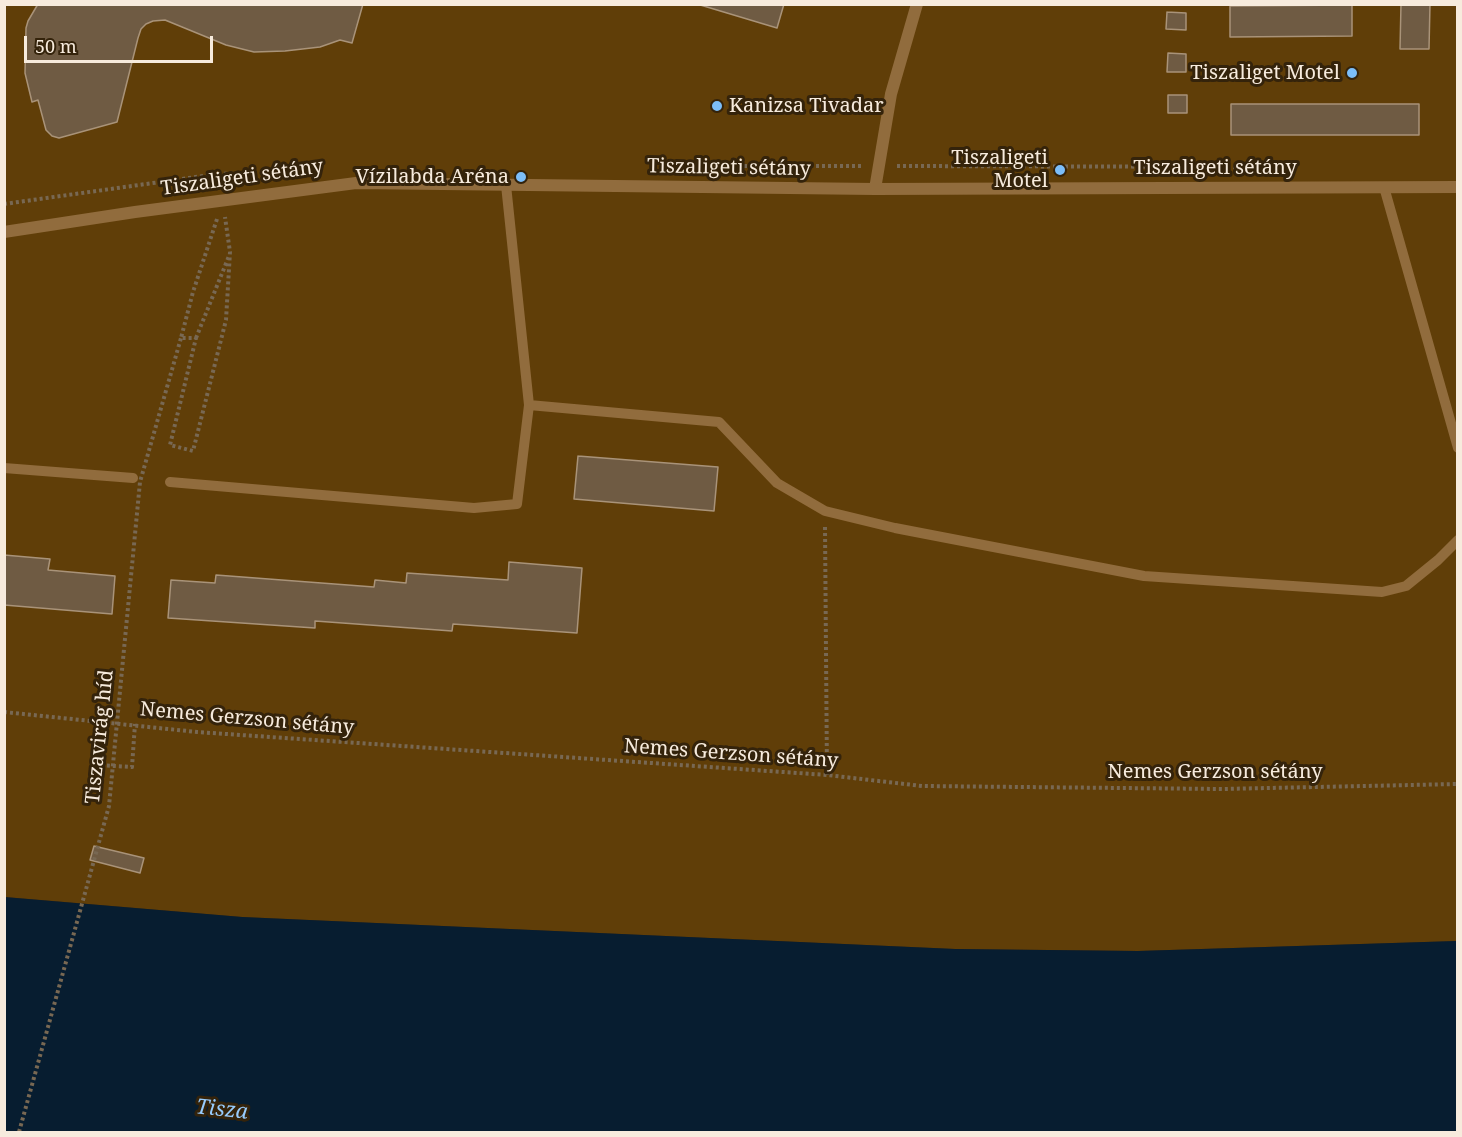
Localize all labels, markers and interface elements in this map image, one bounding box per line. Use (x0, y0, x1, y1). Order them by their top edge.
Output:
scale bar (27, 24, 216, 62)
text: 50 m (35, 34, 77, 58)
place label: Tiszaliget Motel (1190, 61, 1340, 85)
marker: Tiszaliget Motel (1345, 66, 1359, 80)
place label: Kanizsa Tivadar (729, 94, 884, 118)
marker: Kanizsa Tivadar (710, 99, 724, 113)
place label: Tiszaligeti Motel (951, 146, 1048, 193)
street label: Tiszaligeti sétány (159, 155, 325, 201)
street label: Tiszaligeti sétány (647, 155, 811, 181)
street label: Tiszaligeti sétány (1133, 156, 1297, 180)
marker: Tiszaligeti Motel (1053, 163, 1067, 177)
place label: Vízilabda Aréna (356, 165, 509, 189)
marker: Vízilabda Aréna (514, 170, 528, 184)
street label: Tiszavirág híd (81, 669, 119, 805)
street label: Nemes Gerzson sétány (139, 698, 355, 740)
street label: Nemes Gerzson sétány (623, 735, 839, 773)
street label: Nemes Gerzson sétány (1108, 760, 1322, 784)
water label: Tisza (195, 1095, 249, 1125)

